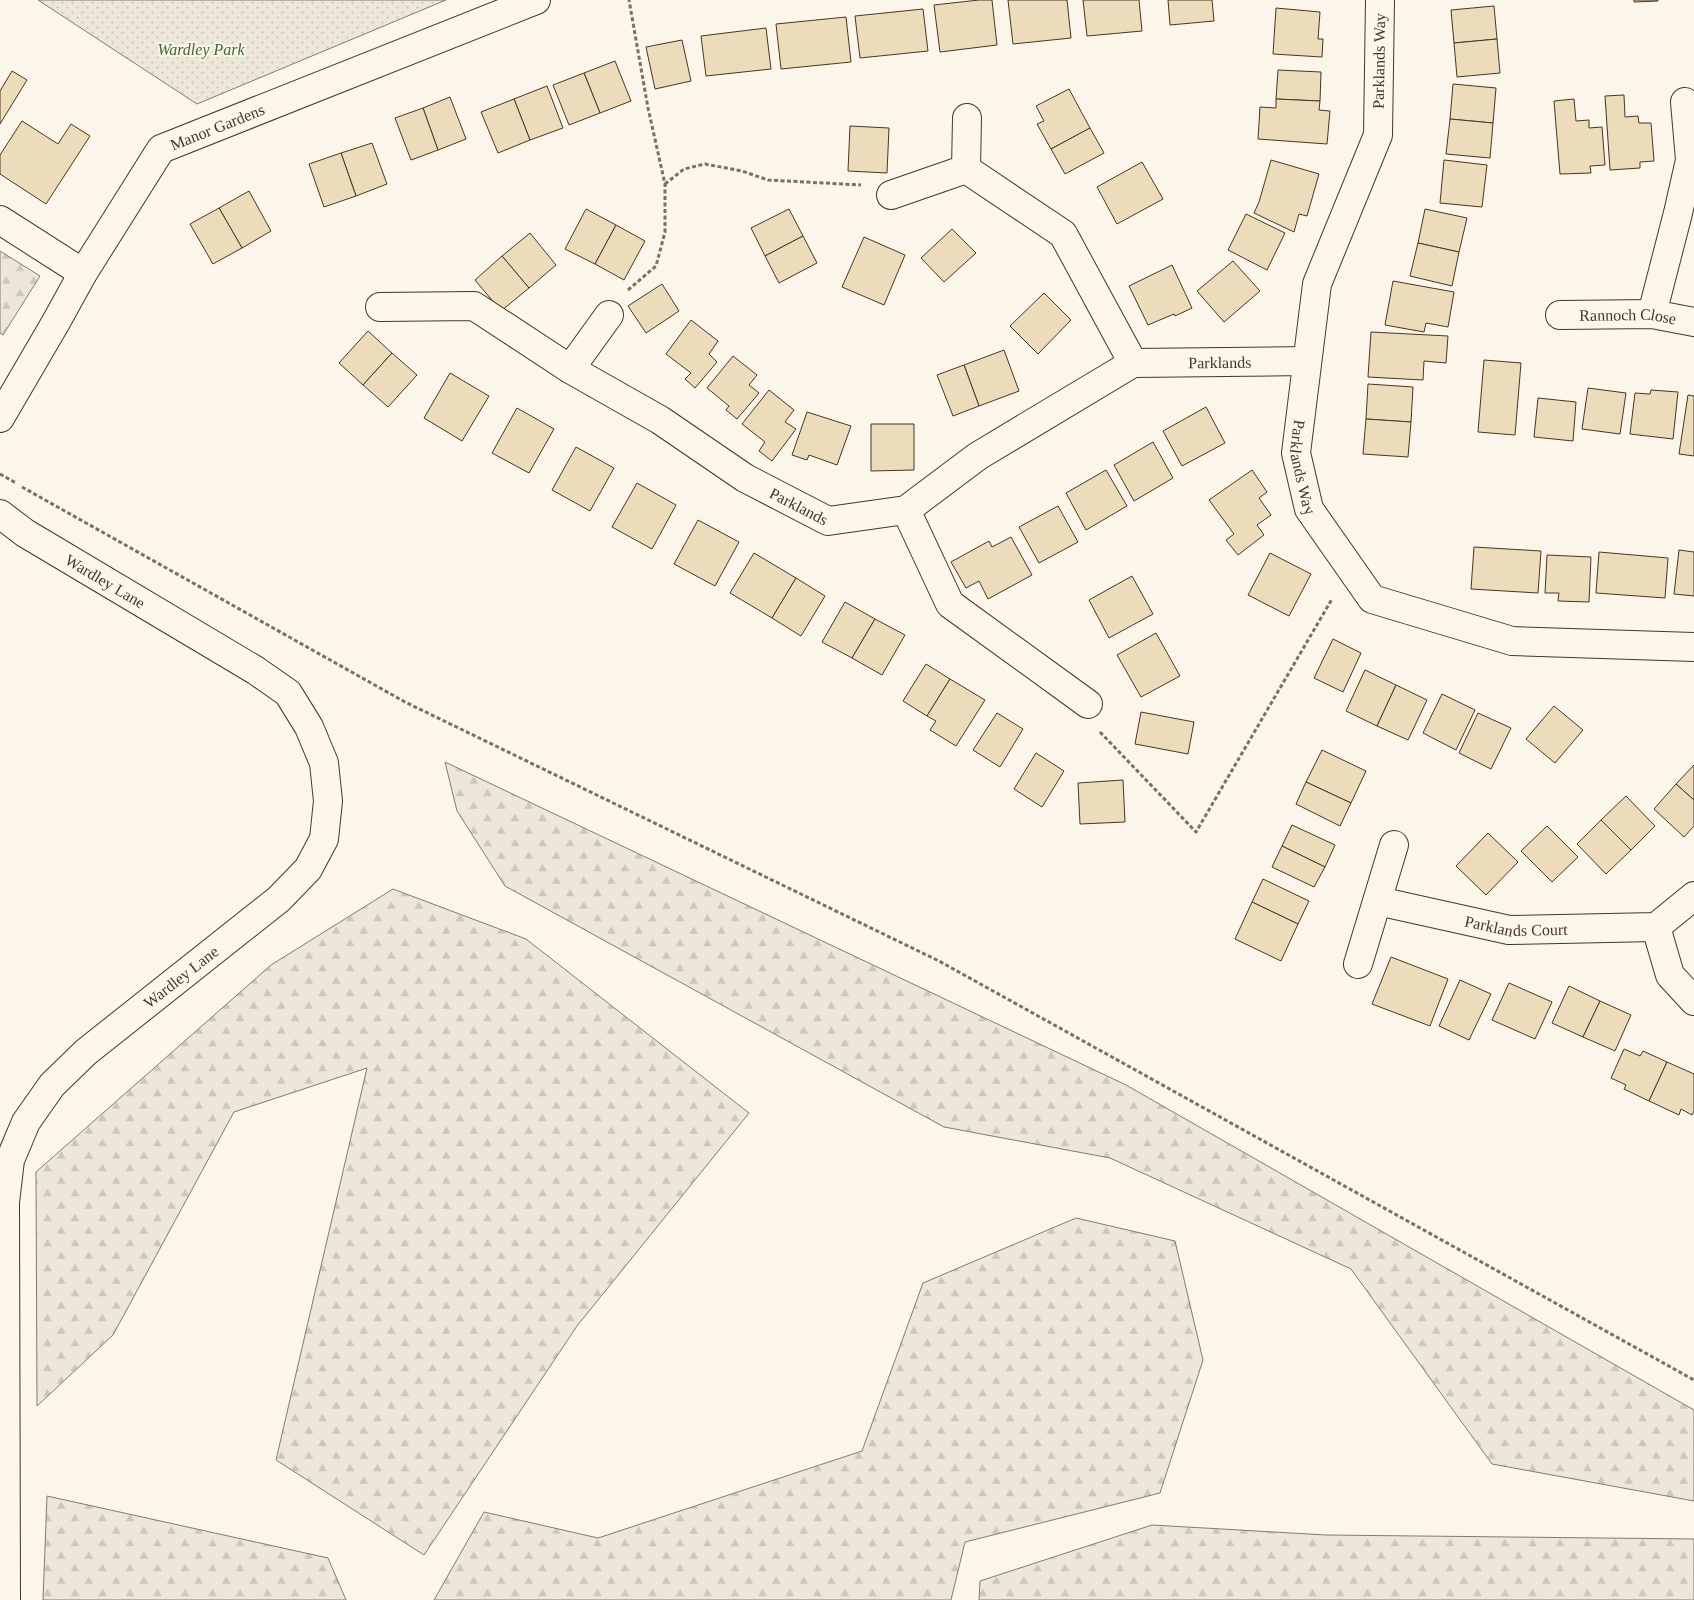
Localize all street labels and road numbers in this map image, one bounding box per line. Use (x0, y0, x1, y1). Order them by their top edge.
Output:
street label: Parklands Way (1370, 13, 1389, 109)
street label: Manor Gardens (168, 100, 267, 153)
street label: Rannoch Close (1579, 305, 1678, 327)
street label: Parklands (1188, 353, 1251, 371)
street label: Parklands Way (1287, 419, 1319, 519)
street label: Parklands (767, 484, 831, 528)
street label: Wardley Lane (62, 551, 148, 611)
street label: Parklands Court (1463, 912, 1568, 939)
street label: Wardley Lane (140, 943, 222, 1012)

